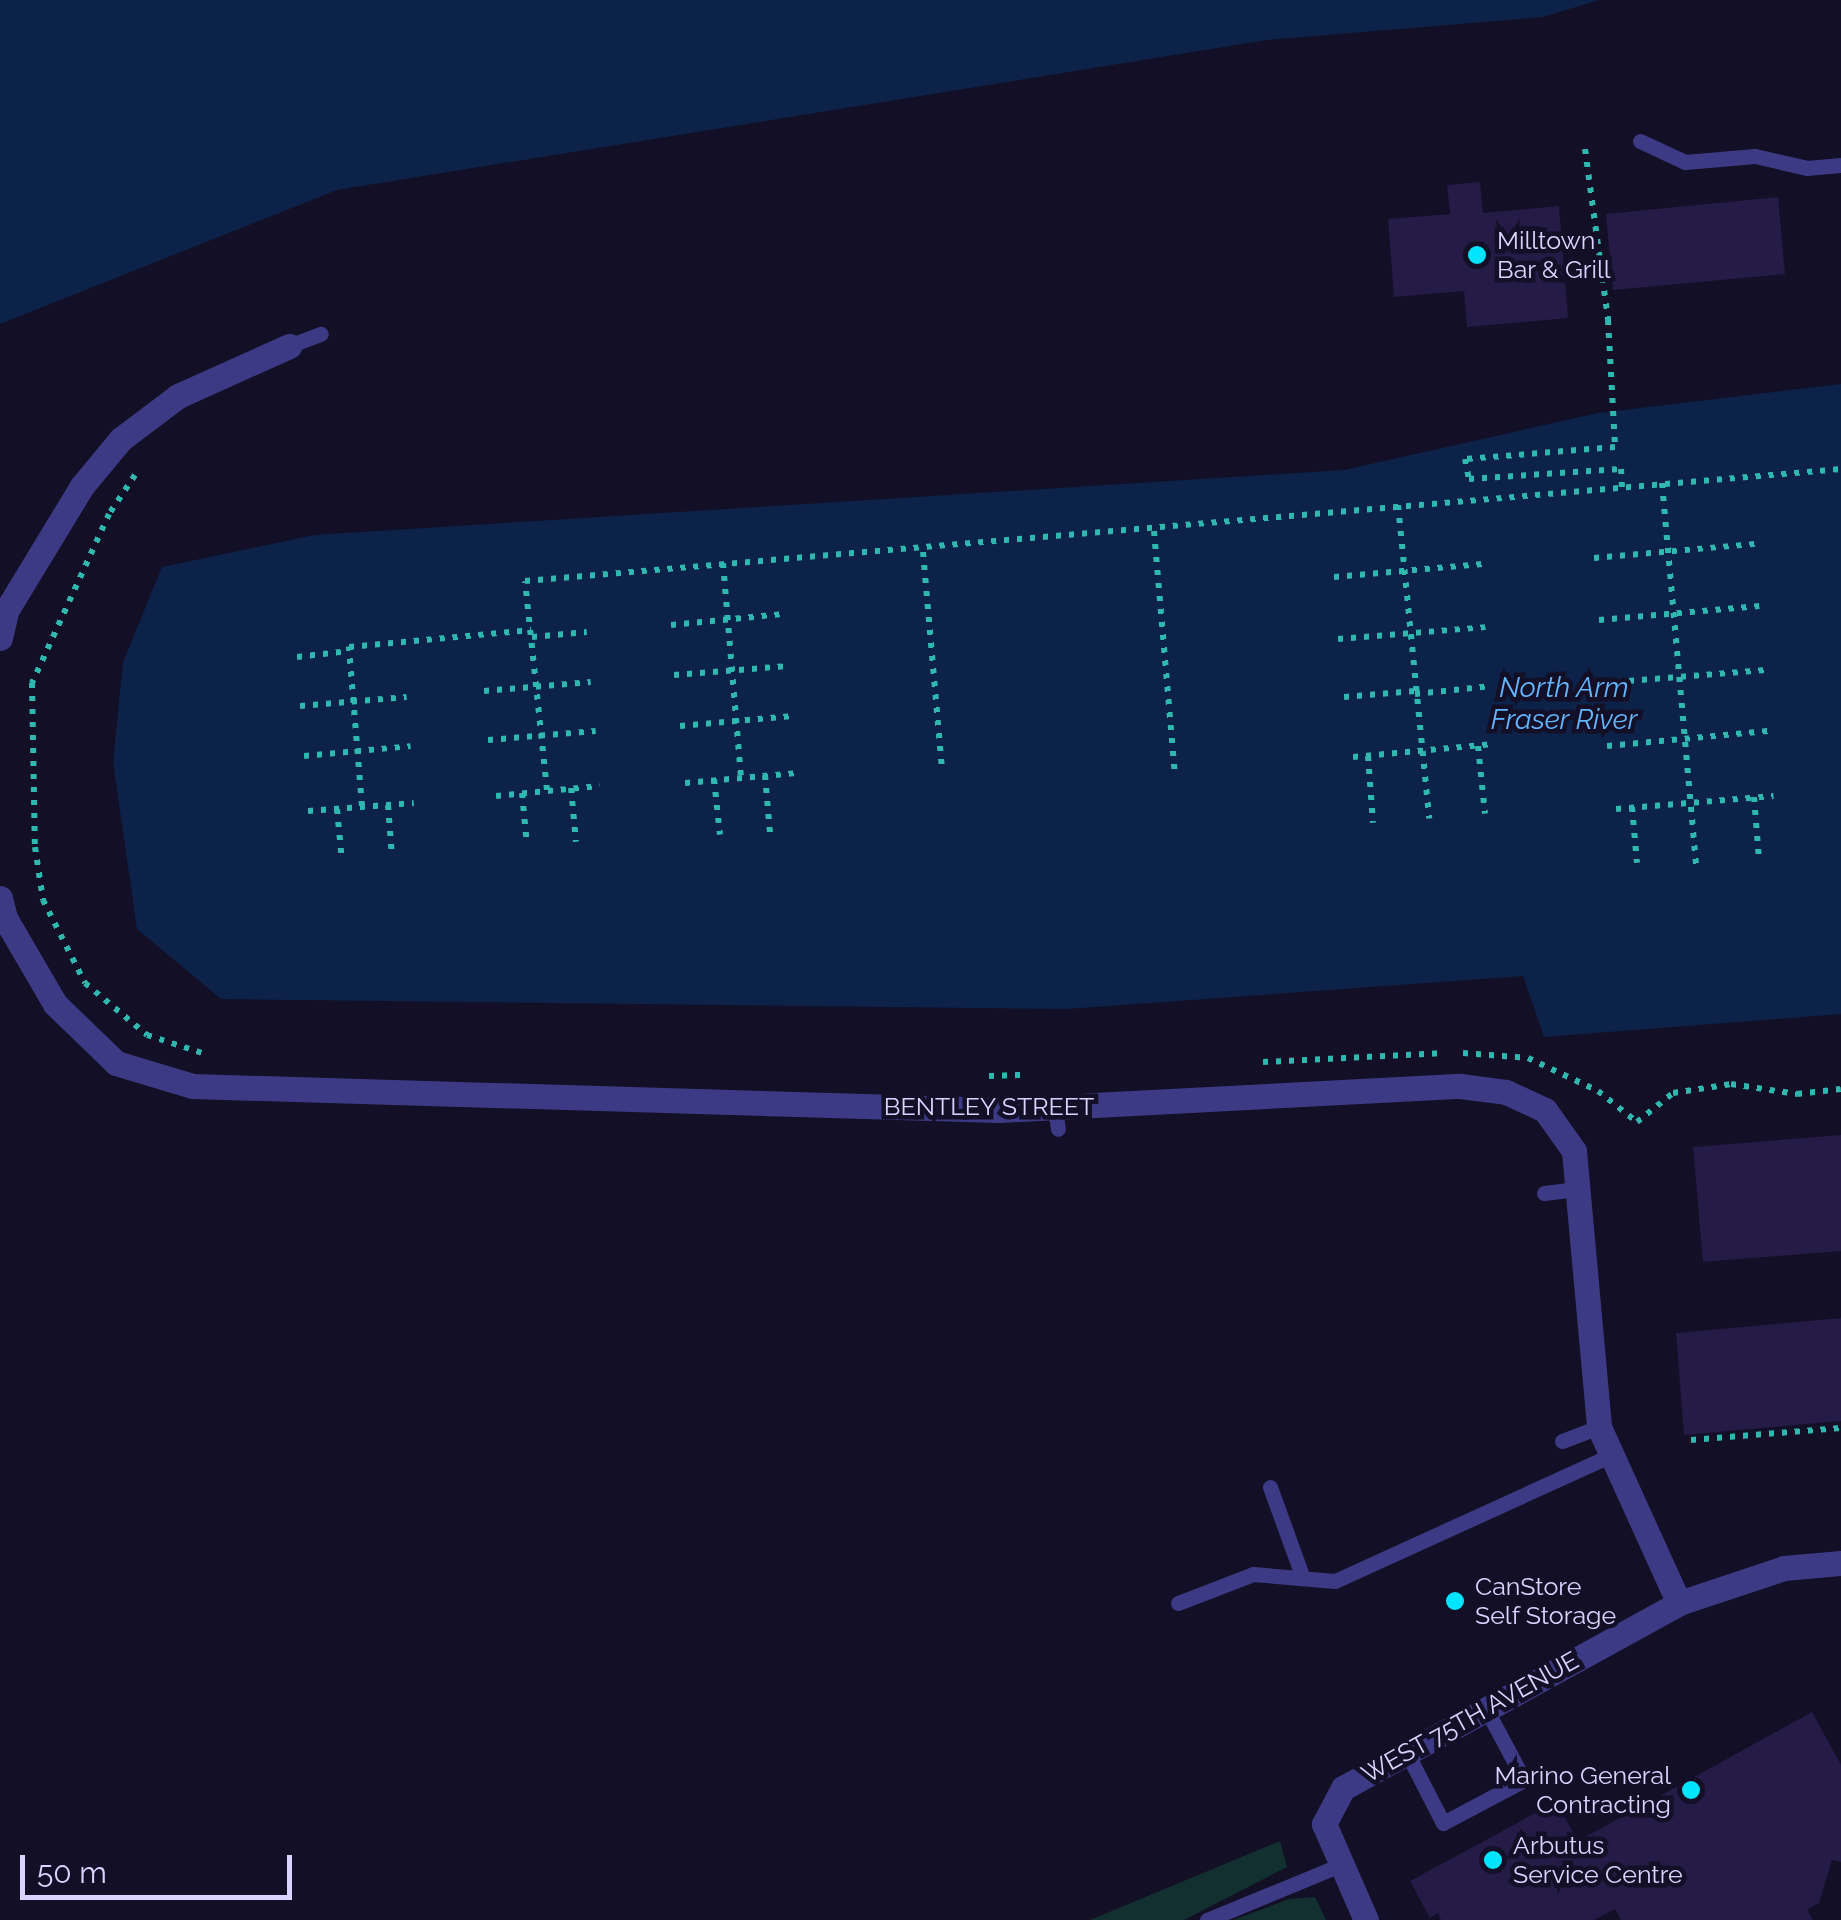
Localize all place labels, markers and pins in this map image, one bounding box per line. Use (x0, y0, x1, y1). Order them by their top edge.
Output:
place label: Milltown Bar & Grill (1497, 226, 1611, 285)
marker: Milltown Bar & Grill (1466, 244, 1488, 266)
place label: CanStore Self Storage (1475, 1572, 1617, 1631)
marker: CanStore Self Storage (1444, 1590, 1466, 1612)
place label: Marino General Contracting (1495, 1761, 1671, 1820)
marker: Marino General Contracting (1680, 1779, 1702, 1801)
place label: Arbutus Service Centre (1513, 1831, 1683, 1890)
marker: Arbutus Service Centre (1482, 1849, 1504, 1871)

